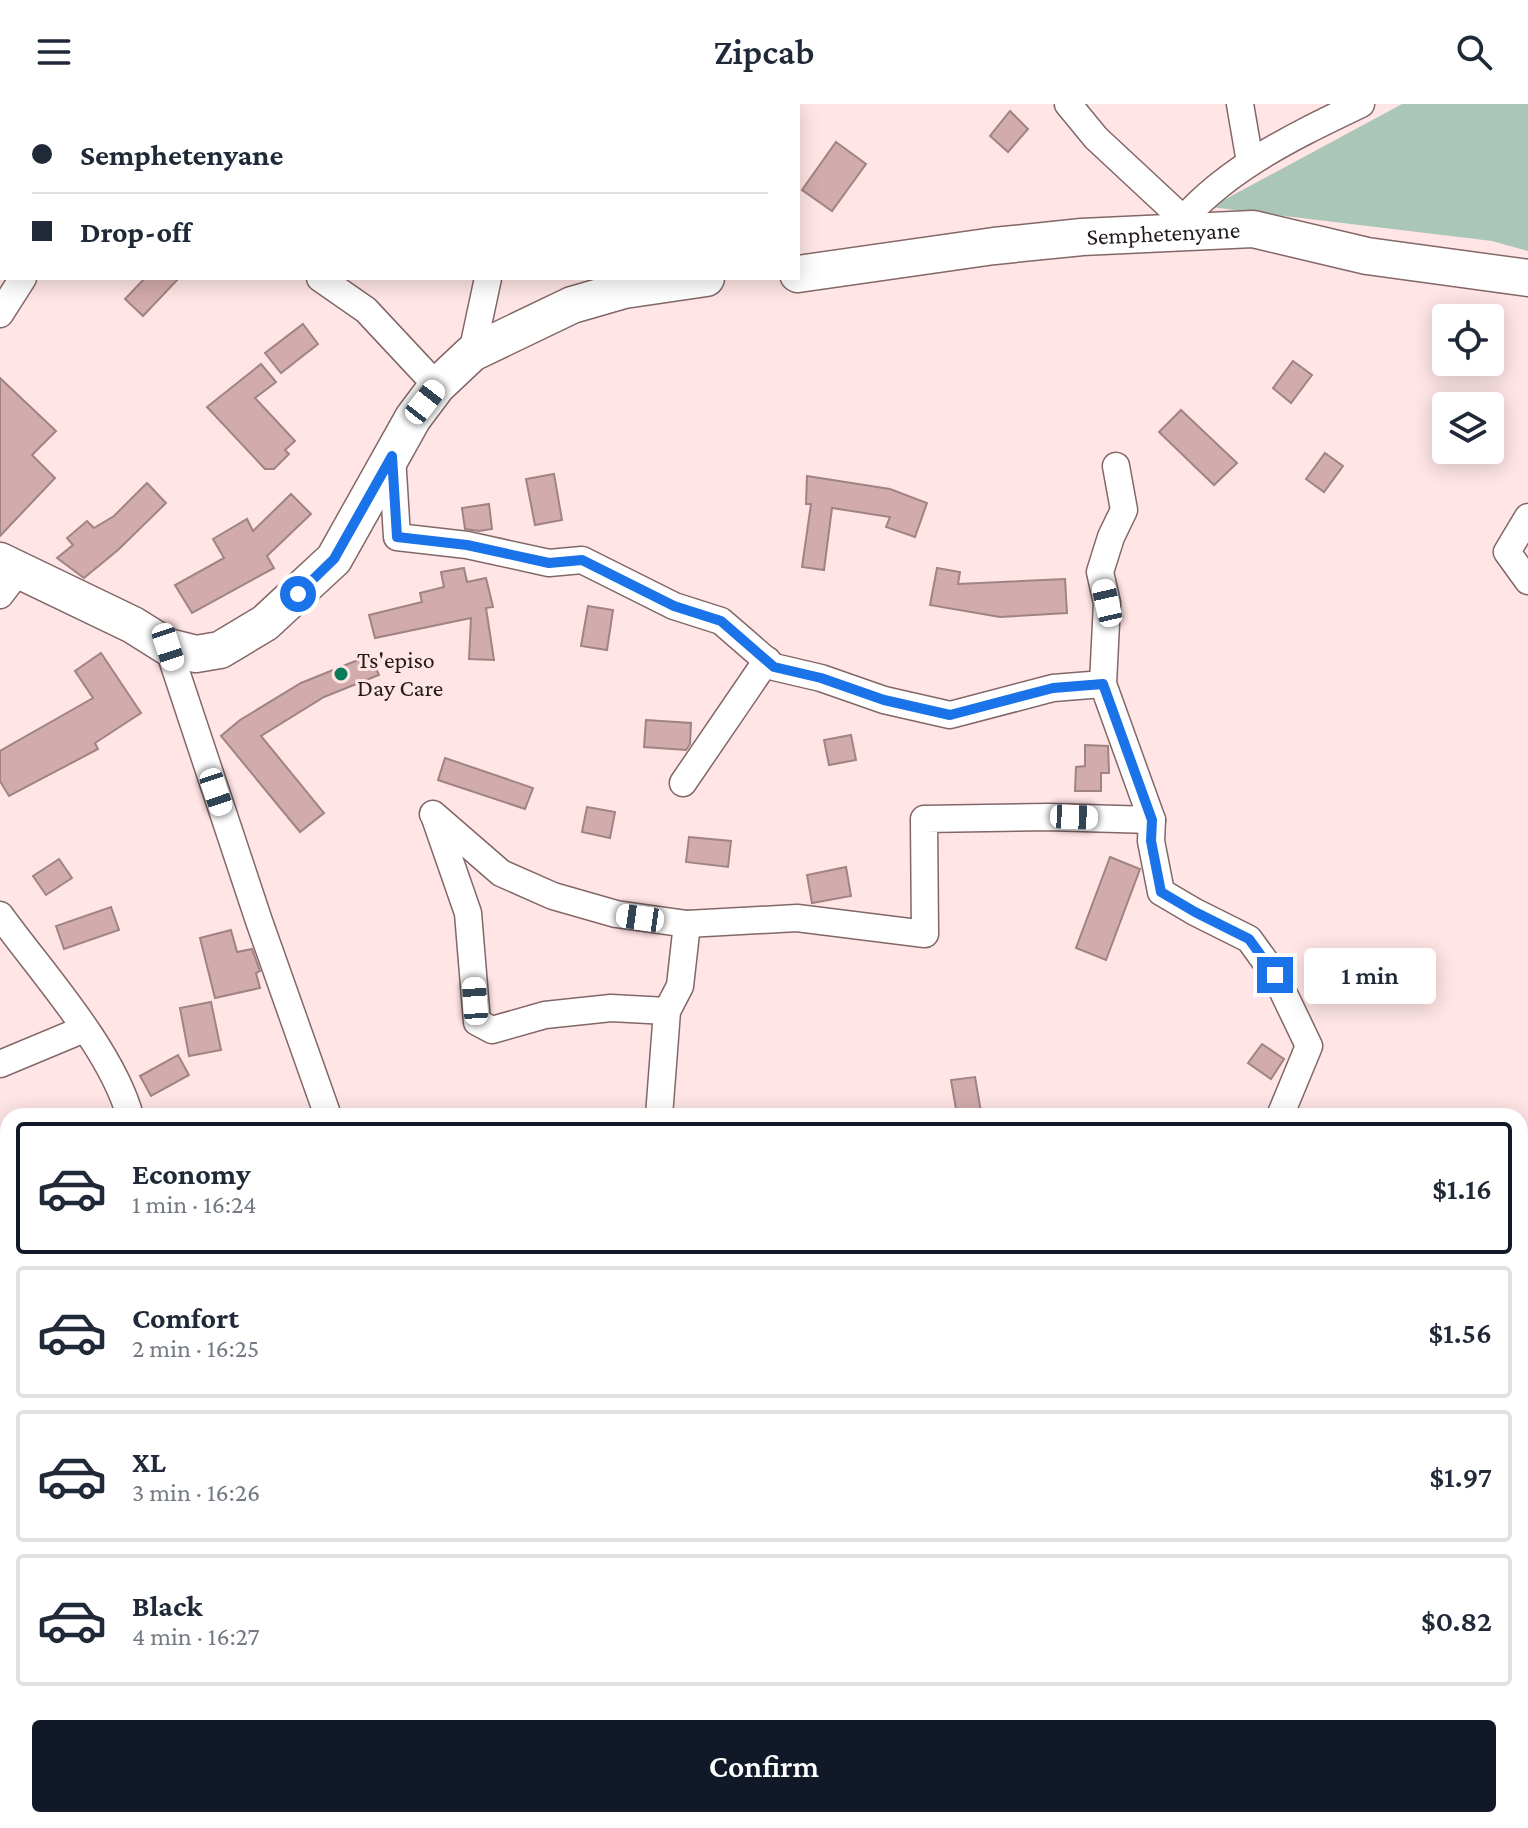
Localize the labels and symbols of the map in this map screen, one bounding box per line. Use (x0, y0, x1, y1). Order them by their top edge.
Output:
street label: Semphetenyane (1086, 216, 1241, 250)
car (401, 376, 449, 428)
route start (280, 576, 316, 612)
car (1090, 577, 1124, 629)
car (149, 620, 187, 674)
place label: Ts'episo Day Care (357, 646, 443, 701)
marker: Ts'episo Day Care (332, 665, 350, 683)
car (197, 765, 235, 819)
car (1050, 804, 1098, 830)
car (615, 903, 665, 933)
callout: 1 min (1303, 947, 1435, 1003)
route end (1257, 957, 1293, 993)
car (461, 976, 489, 1026)

